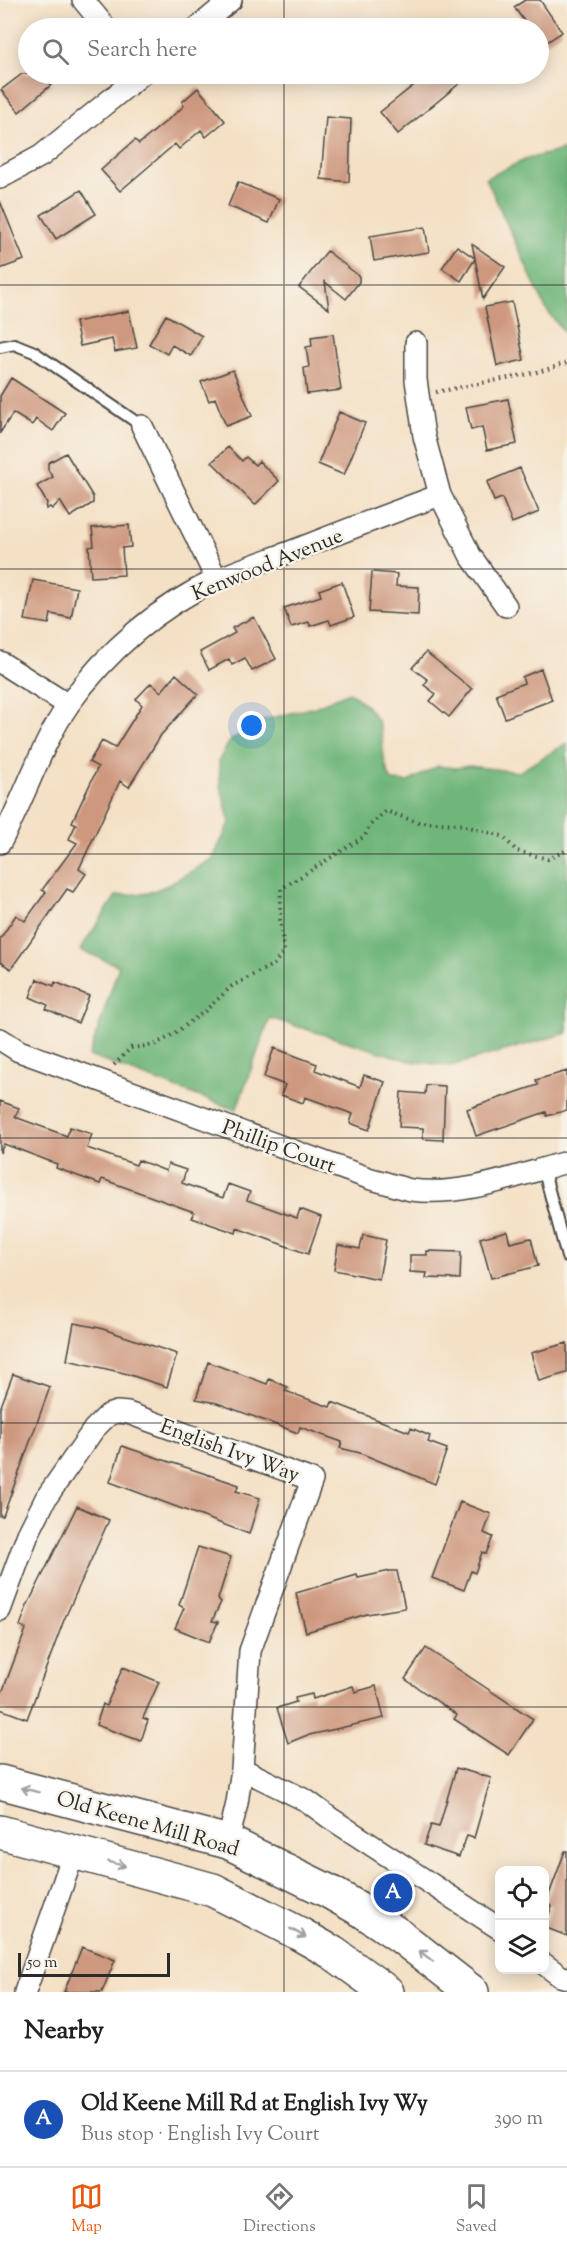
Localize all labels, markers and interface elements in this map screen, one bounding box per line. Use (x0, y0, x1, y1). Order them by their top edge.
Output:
search box (18, 18, 549, 84)
icon: search (39, 35, 72, 68)
text: Search here (87, 35, 197, 67)
street label: Kenwood Avenue (188, 522, 348, 610)
your location (237, 711, 266, 740)
street label: Phillip Court (217, 1113, 339, 1182)
street label: English Ivy Way (155, 1413, 304, 1491)
one-way arrow (21, 1784, 40, 1795)
street label: Old Keene Mill Road (53, 1784, 242, 1865)
one-way arrow (107, 1859, 126, 1870)
map controls (495, 1866, 549, 1974)
button: locate (495, 1866, 549, 1920)
pin: A (374, 1870, 412, 1916)
button: layers (495, 1920, 549, 1974)
one-way arrow (289, 1928, 307, 1939)
scale bar (18, 1950, 170, 1978)
one-way arrow (418, 1950, 434, 1963)
text: 50 m (27, 1952, 58, 1975)
text: Nearby (24, 2013, 104, 2050)
text: Old Keene Mill Rd at English Ivy Wy (81, 2089, 428, 2121)
text: A (35, 2105, 52, 2134)
text: 390 m (494, 2105, 543, 2134)
text: Bus stop · English Ivy Court (81, 2121, 320, 2150)
tab: Map (70, 2180, 103, 2239)
tab: Directions (243, 2180, 316, 2239)
tab: Saved (456, 2180, 497, 2239)

